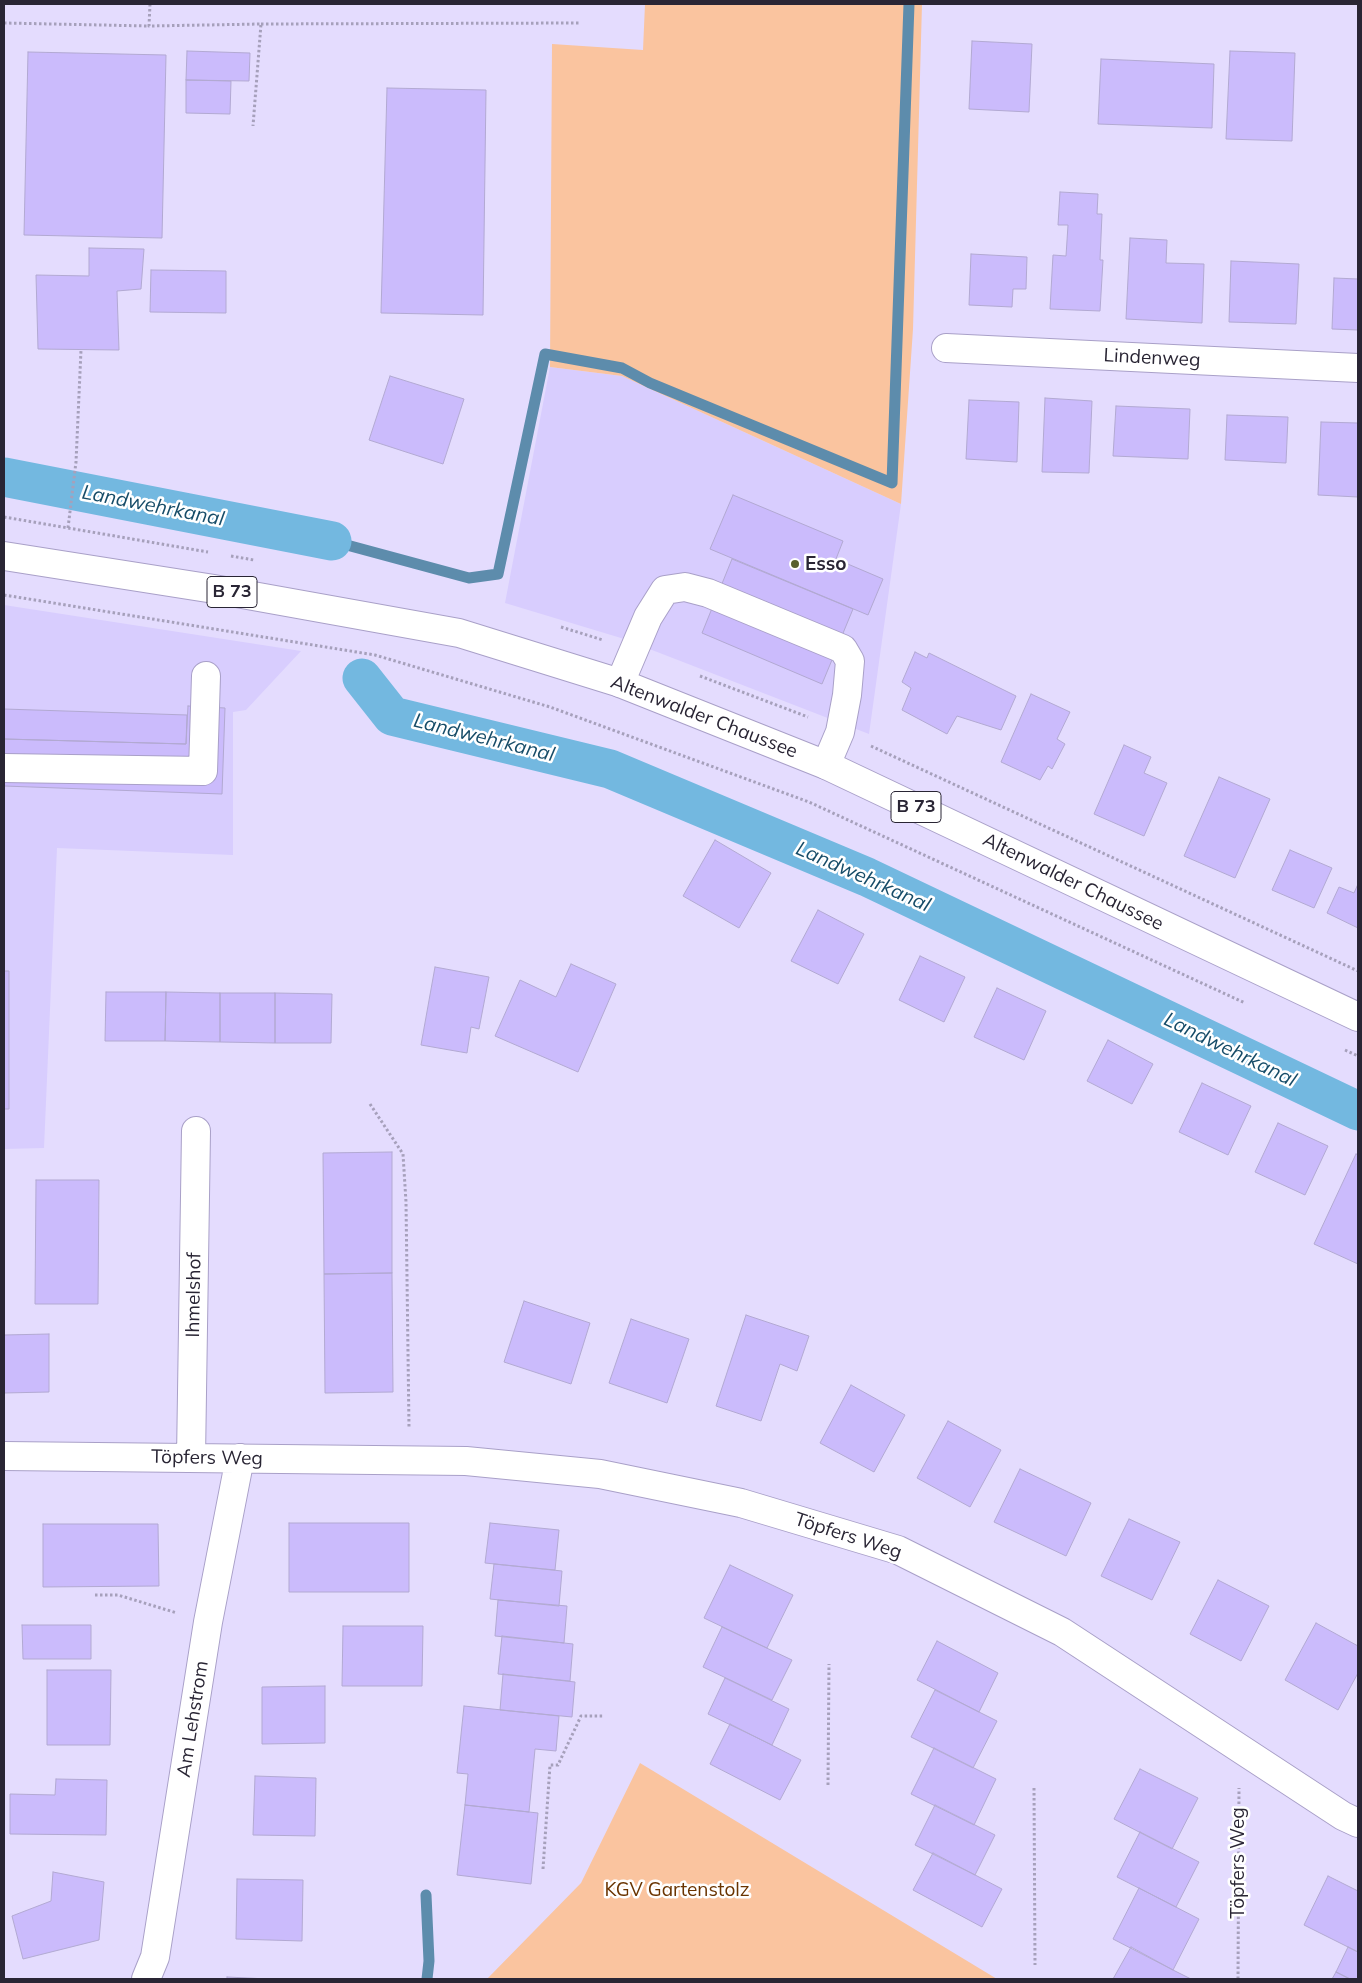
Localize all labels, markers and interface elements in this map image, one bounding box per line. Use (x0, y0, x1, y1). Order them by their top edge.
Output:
street label: Lindenweg (1103, 344, 1201, 372)
water label: Landwehrkanal (80, 480, 226, 532)
place label: Esso (805, 553, 846, 575)
marker: Esso (789, 558, 801, 570)
road number: B 73 (207, 576, 257, 608)
street label: Altenwalder Chaussee (607, 671, 801, 763)
water label: Landwehrkanal (411, 709, 557, 767)
road number: B 73 (891, 792, 941, 822)
street label: Altenwalder Chaussee (979, 828, 1167, 936)
water label: Landwehrkanal (792, 837, 934, 917)
water label: Landwehrkanal (1160, 1008, 1300, 1092)
street label: Ihmelshof (182, 1252, 206, 1338)
street label: Töpfers Weg (151, 1446, 263, 1470)
street label: Töpfers Weg (791, 1508, 905, 1564)
street label: Am Lehstrom (173, 1659, 213, 1779)
street label: Töpfers Weg (1227, 1807, 1249, 1919)
park label: KGV Gartenstolz (604, 1879, 750, 1901)

